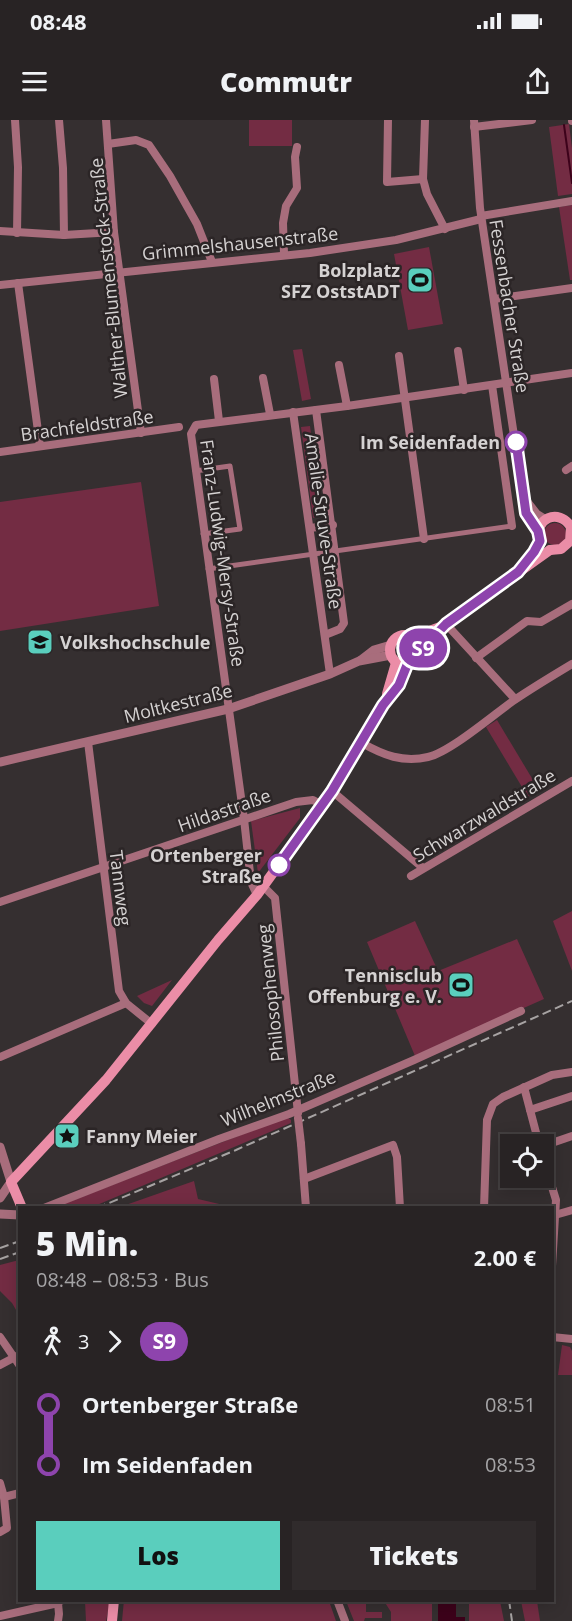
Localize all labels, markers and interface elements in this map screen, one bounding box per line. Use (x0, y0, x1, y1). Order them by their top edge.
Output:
text: 08:48 (30, 6, 87, 36)
text: Commutr (220, 63, 352, 100)
icon: menu (18, 65, 51, 98)
icon: share (521, 65, 554, 98)
street label: Walther-Blumenstock-Straße (83, 157, 133, 399)
street label: Fessenbacher Straße (484, 217, 536, 395)
street label: Grimmelshausenstraße (141, 221, 339, 265)
place label: Bolzplatz SFZ OststADT (281, 258, 401, 303)
sports icon: Bolzplatz SFZ OststADT (405, 265, 435, 295)
street label: Brachfeldstraße (19, 404, 155, 446)
place label: Im Seidenfaden (360, 430, 500, 454)
street label: Amalie-Struve-Straße (300, 431, 348, 611)
marker: Im Seidenfaden (505, 431, 527, 453)
street label: Franz-Ludwig-Mersy-Straße (195, 438, 251, 668)
school or university icon: Volkshochschule (25, 627, 55, 657)
line badge: S9 (396, 628, 450, 668)
place label: Volkshochschule (60, 630, 211, 654)
text: S9 (411, 634, 435, 662)
street label: Moltkestraße (121, 678, 235, 728)
street label: Schwarzwaldstraße (408, 763, 560, 867)
street label: Hildastraße (174, 783, 274, 837)
place label: Ortenberger Straße (150, 843, 262, 888)
street label: Tannweg (104, 849, 138, 927)
marker: Ortenberger Straße (268, 854, 290, 876)
street label: Philosophenweg (251, 923, 289, 1063)
place label: Tennisclub Offenburg e. V. (308, 963, 442, 1008)
sports icon: Tennisclub Offenburg e. V. (446, 970, 476, 1000)
street label: Wilhelmstraße (217, 1064, 339, 1132)
place icon: Fanny Meier (52, 1121, 82, 1151)
place label: Fanny Meier (86, 1124, 197, 1148)
map controls (500, 1134, 554, 1188)
button: locate (500, 1134, 554, 1188)
text: 5 Min. (36, 1221, 138, 1266)
text: 2.00 € (474, 1242, 536, 1272)
text: 08:48 – 08:53 · Bus (36, 1266, 209, 1293)
icon: walk (36, 1325, 69, 1358)
icon: forward (98, 1325, 131, 1358)
text: S9 (152, 1327, 176, 1355)
text: 3 (78, 1328, 89, 1355)
text: Ortenberger Straße (82, 1389, 298, 1419)
text: 08:51 (485, 1391, 536, 1418)
text: Im Seidenfaden (82, 1449, 253, 1479)
text: 08:53 (485, 1451, 536, 1478)
button: Los (36, 1521, 280, 1590)
button: Tickets (292, 1521, 536, 1590)

